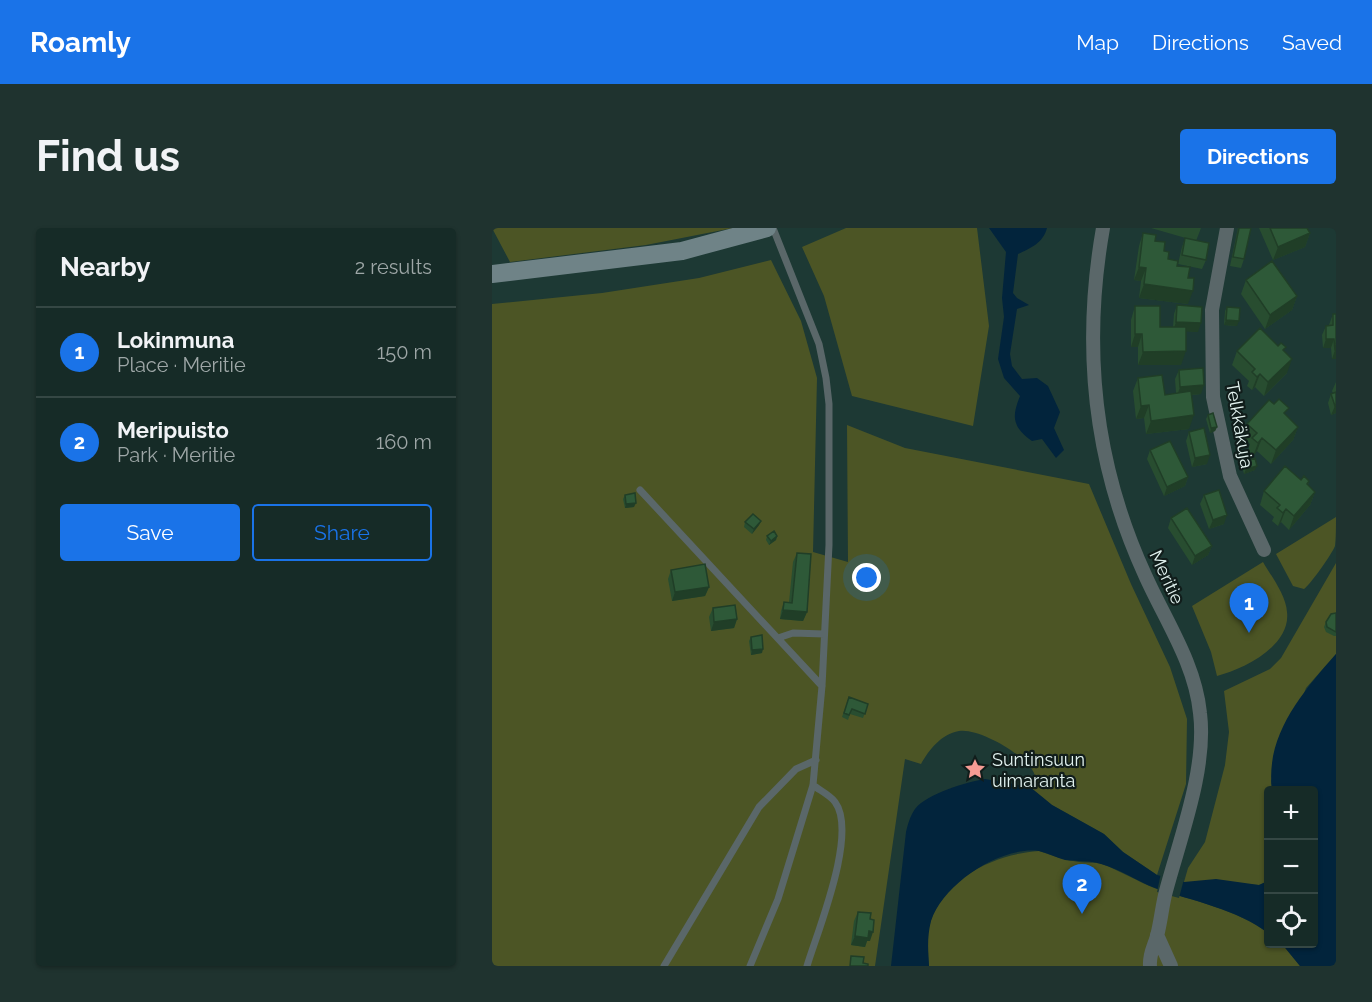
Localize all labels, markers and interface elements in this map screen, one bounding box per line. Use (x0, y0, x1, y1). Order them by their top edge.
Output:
text: Roamly (30, 26, 131, 59)
text: Map (1076, 30, 1119, 55)
text: Directions (1152, 30, 1249, 55)
text: Saved (1282, 30, 1342, 55)
button: Directions (1180, 129, 1336, 184)
text: Find us (36, 132, 180, 181)
text: Nearby (60, 252, 150, 282)
text: 2 results (355, 255, 432, 279)
text: Lokinmuna (117, 327, 234, 353)
text: 1 (75, 340, 84, 364)
text: 150 m (377, 340, 432, 364)
text: Place · Meritie (117, 353, 246, 377)
street label: Telkkäkuja (1222, 380, 1258, 470)
text: Meripuisto (117, 417, 229, 443)
text: 2 (74, 430, 85, 454)
text: 160 m (376, 430, 432, 454)
text: Park · Meritie (117, 443, 235, 467)
button: Save (60, 504, 240, 561)
button: Share (252, 504, 432, 561)
street label: Meritie (1145, 547, 1189, 608)
your location (852, 563, 881, 592)
pin: 1 (1230, 584, 1269, 633)
place label: Suntinsuun uimaranta (992, 749, 1085, 791)
place icon: Suntinsuun uimaranta (963, 757, 987, 781)
map controls (1264, 786, 1318, 948)
button: + (1264, 786, 1318, 840)
button: − (1264, 840, 1318, 894)
pin: 2 (1062, 864, 1102, 914)
button: locate (1264, 894, 1318, 948)

